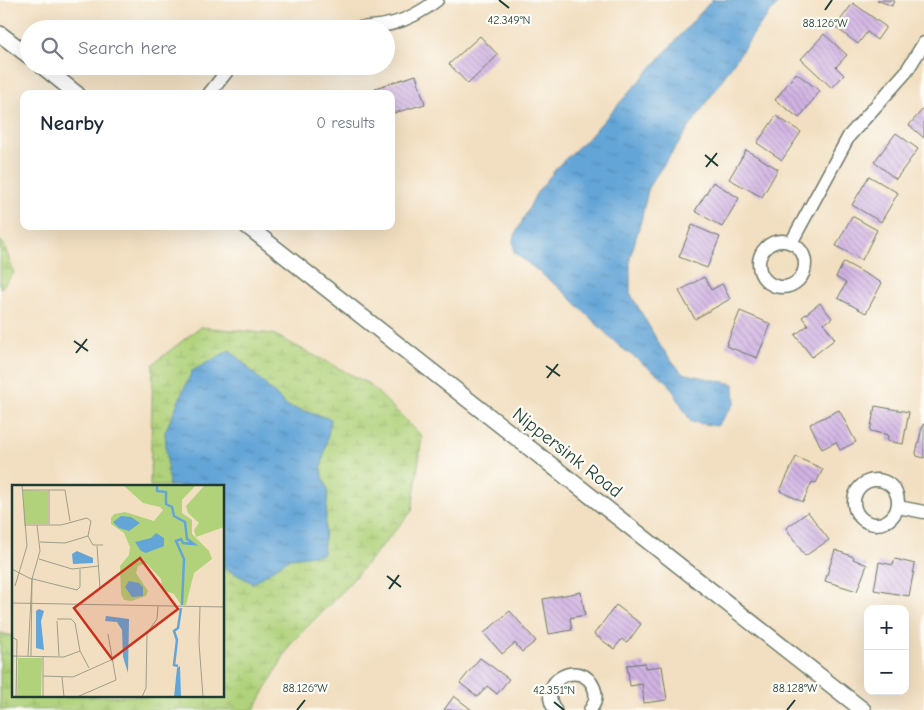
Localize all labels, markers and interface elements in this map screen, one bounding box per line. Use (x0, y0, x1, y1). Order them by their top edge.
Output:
text: 42.349°N (487, 13, 531, 27)
text: 88.126°W (802, 16, 848, 30)
search box (20, 20, 395, 75)
icon: search (38, 34, 66, 62)
text: Search here (78, 37, 177, 59)
text: Nearby (40, 111, 104, 135)
text: 0 results (316, 114, 375, 132)
street label: Nippersink Road (508, 403, 627, 503)
inset map (12, 485, 225, 698)
map controls (864, 605, 909, 695)
button: + (864, 605, 909, 650)
button: − (864, 650, 909, 695)
text: 88.126°W (282, 681, 328, 695)
text: 88.128°W (773, 681, 818, 695)
text: 42.351°N (533, 683, 575, 697)

